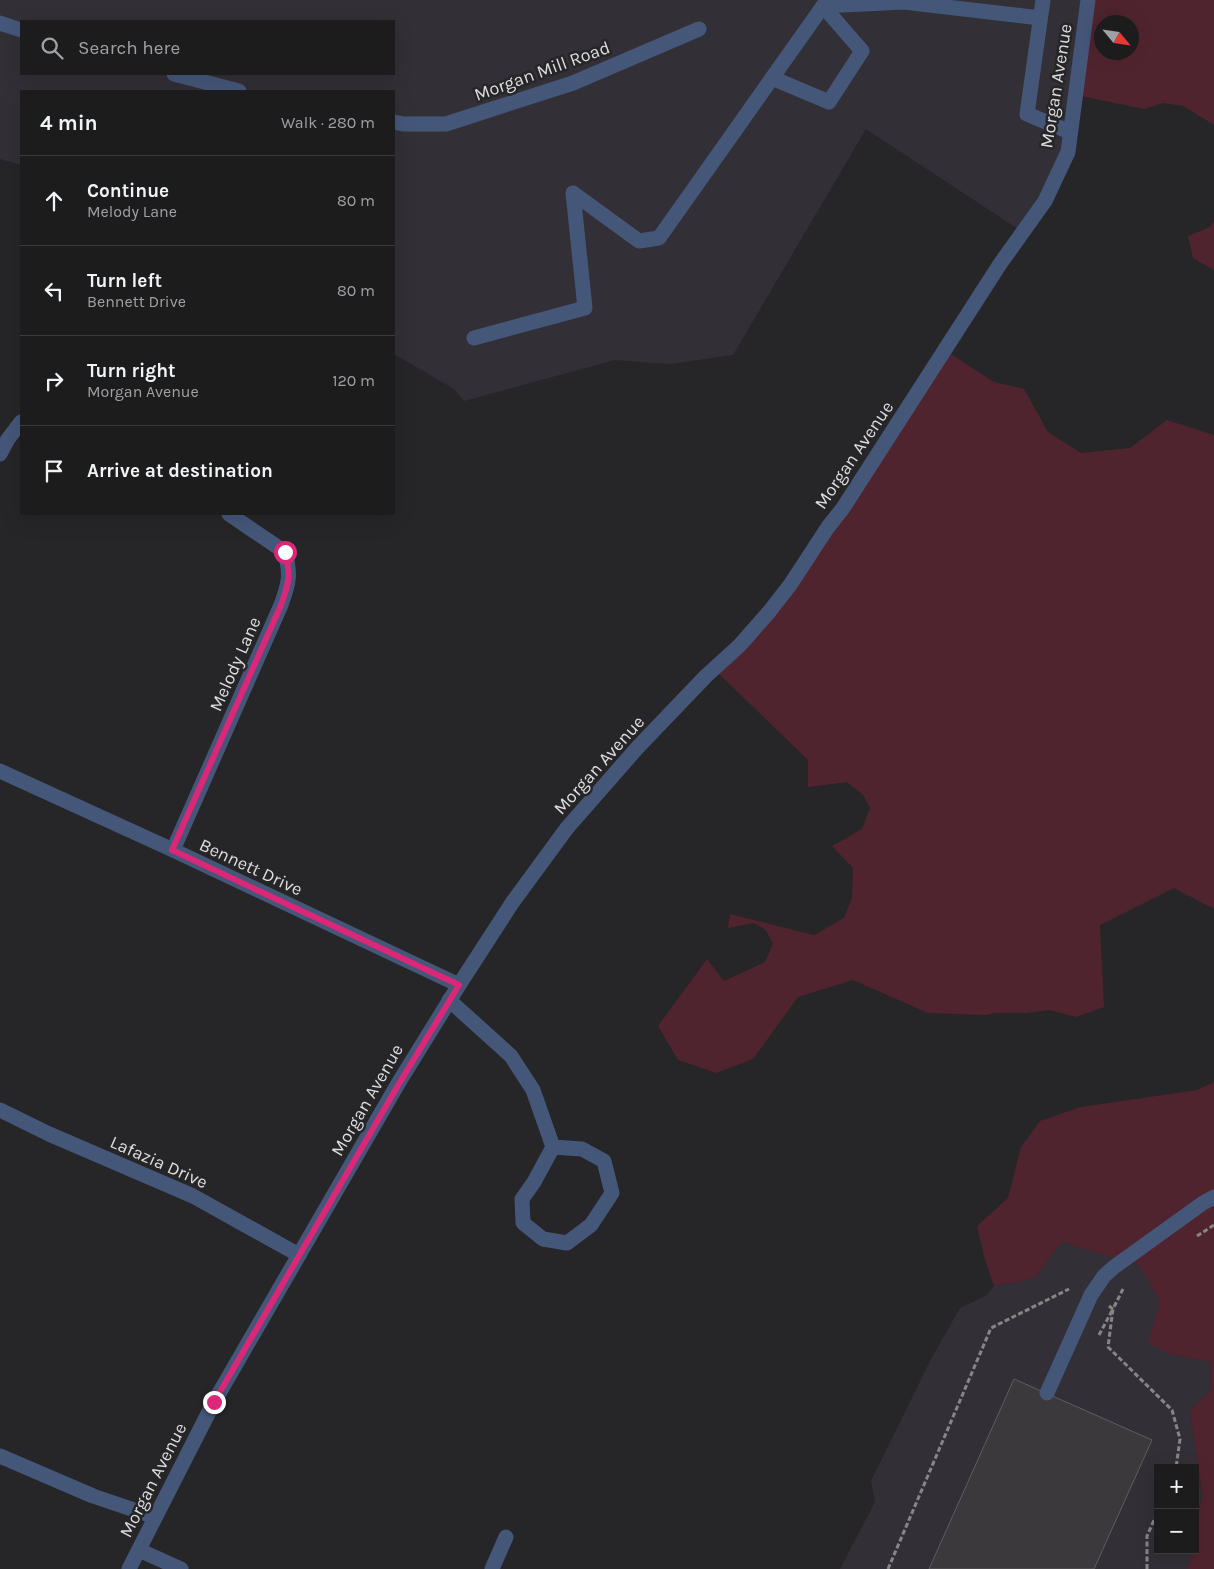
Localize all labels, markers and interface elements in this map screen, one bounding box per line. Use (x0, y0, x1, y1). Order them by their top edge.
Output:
north arrow (1094, 15, 1139, 60)
search box (20, 20, 395, 75)
street label: Morgan Avenue (1035, 22, 1077, 150)
icon: search (38, 34, 66, 62)
street label: Morgan Mill Road (471, 36, 613, 106)
text: Search here (78, 37, 180, 59)
text: 4 min (40, 111, 98, 135)
text: Walk · 280 m (281, 113, 375, 132)
text: Continue (87, 180, 169, 202)
icon: ahead (40, 187, 68, 215)
text: 80 m (337, 191, 375, 210)
text: Melody Lane (87, 202, 177, 221)
text: Turn left (87, 270, 162, 292)
icon: left (40, 277, 68, 305)
text: 80 m (337, 281, 375, 300)
text: Bennett Drive (87, 292, 186, 311)
text: Turn right (87, 360, 176, 382)
icon: right (40, 367, 68, 395)
text: 120 m (332, 371, 375, 390)
text: Morgan Avenue (87, 382, 199, 401)
street label: Morgan Avenue (810, 397, 898, 513)
icon: arrive (40, 457, 68, 485)
text: Arrive at destination (87, 460, 273, 482)
route start (274, 541, 297, 564)
street label: Melody Lane (204, 613, 266, 715)
street label: Morgan Avenue (549, 711, 649, 819)
street label: Bennett Drive (196, 834, 306, 900)
street label: Morgan Avenue (326, 1040, 408, 1160)
street label: Lafazia Drive (107, 1131, 211, 1193)
route end (203, 1391, 226, 1414)
street label: Morgan Avenue (115, 1419, 191, 1541)
map controls (1154, 1464, 1199, 1554)
button: + (1154, 1464, 1199, 1509)
button: − (1154, 1509, 1199, 1554)

